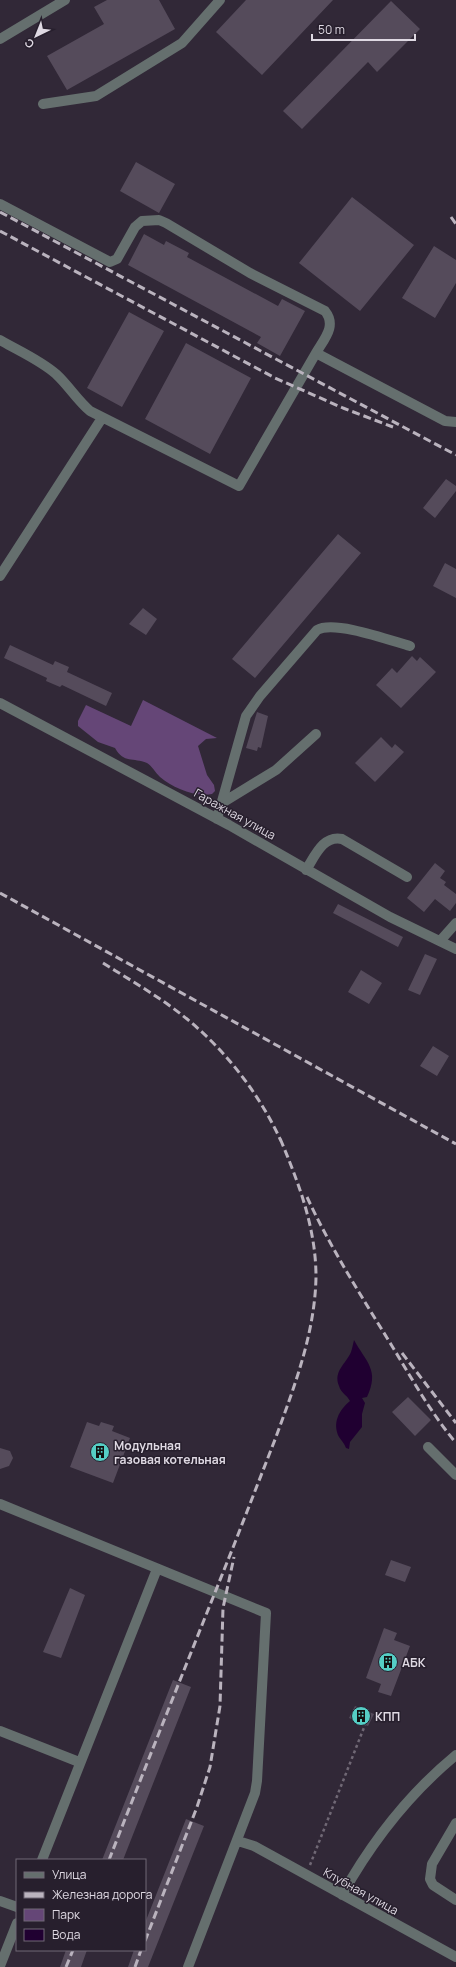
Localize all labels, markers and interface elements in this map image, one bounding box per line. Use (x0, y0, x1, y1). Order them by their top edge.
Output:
north arrow (16, 16, 56, 56)
scale bar (312, 16, 415, 42)
text: 50 m (318, 21, 345, 38)
text: С (21, 35, 37, 52)
street label: Гаражная улица (191, 784, 279, 844)
place label: Модульная газовая котельная (114, 1437, 226, 1468)
building icon: Модульная газовая котельная (89, 1441, 111, 1463)
building icon: АБК (377, 1651, 399, 1673)
place label: АБК (402, 1654, 426, 1671)
building icon: КПП (350, 1705, 372, 1727)
place label: КПП (375, 1708, 400, 1725)
legend (16, 1859, 146, 1951)
street label: Клубная улица (320, 1863, 402, 1919)
text: Улица (52, 1866, 86, 1883)
text: Железная дорога (52, 1886, 152, 1903)
text: Парк (52, 1906, 81, 1923)
text: Вода (52, 1926, 80, 1943)

